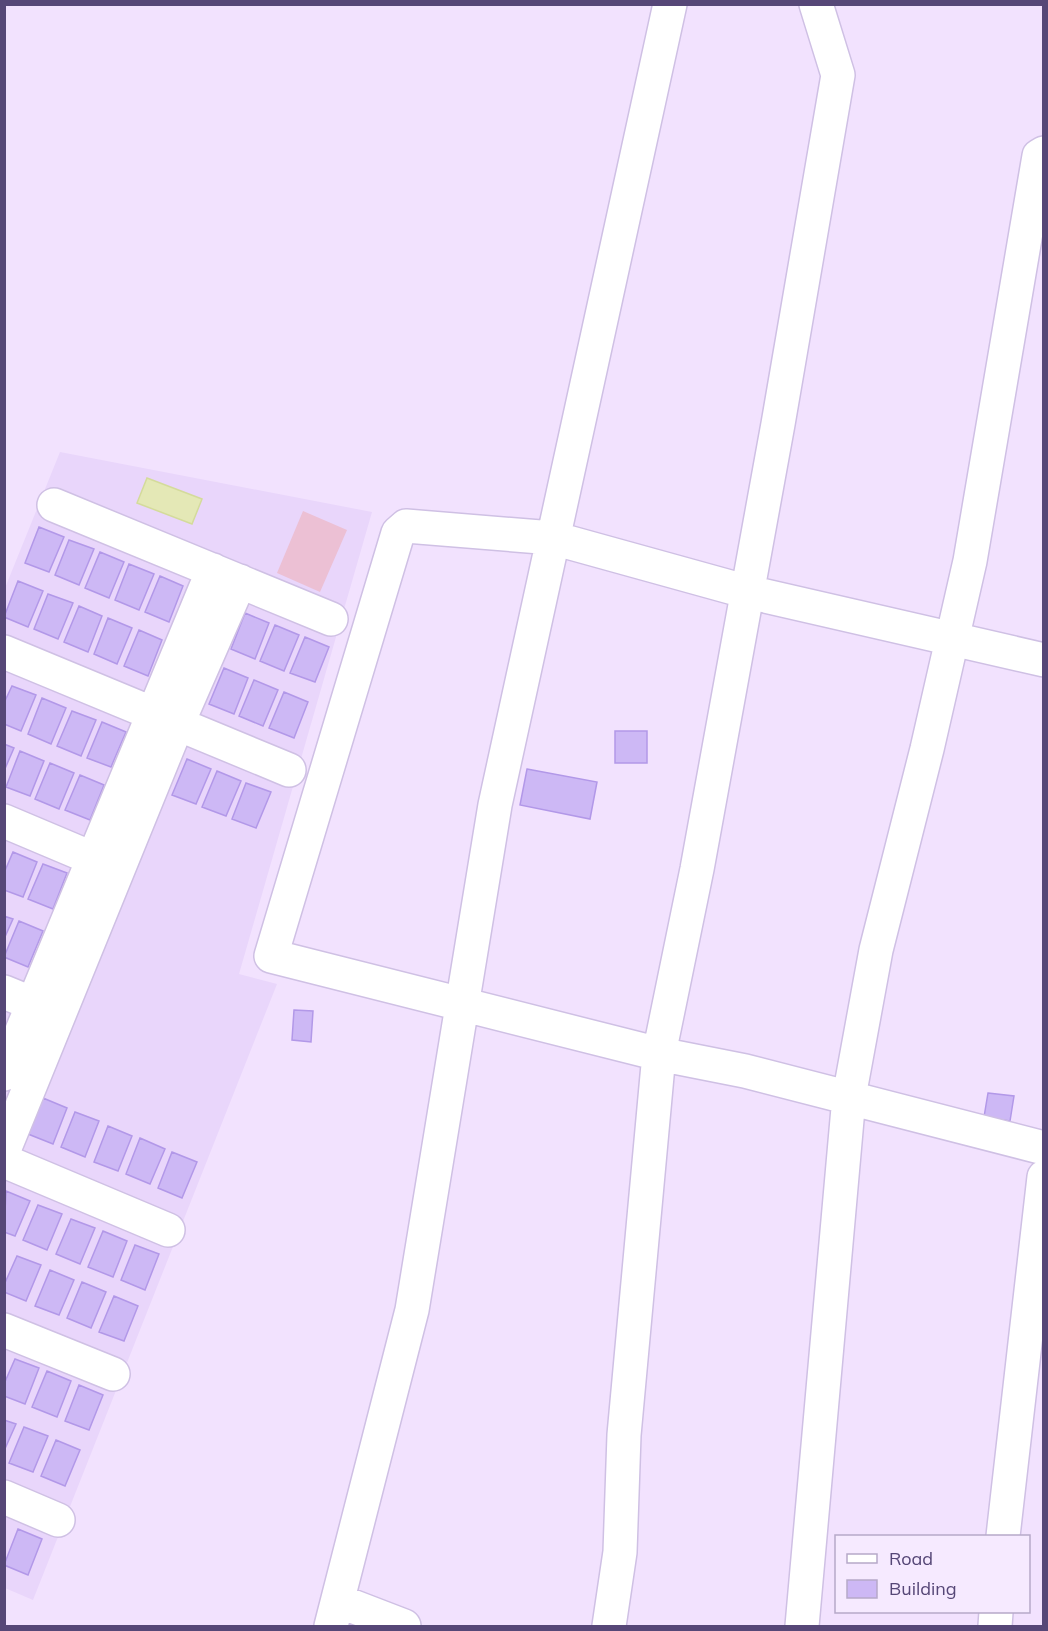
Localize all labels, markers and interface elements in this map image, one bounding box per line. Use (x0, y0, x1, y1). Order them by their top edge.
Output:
legend (835, 1535, 1030, 1613)
text: Road (889, 1547, 933, 1570)
text: Building (889, 1577, 957, 1600)

